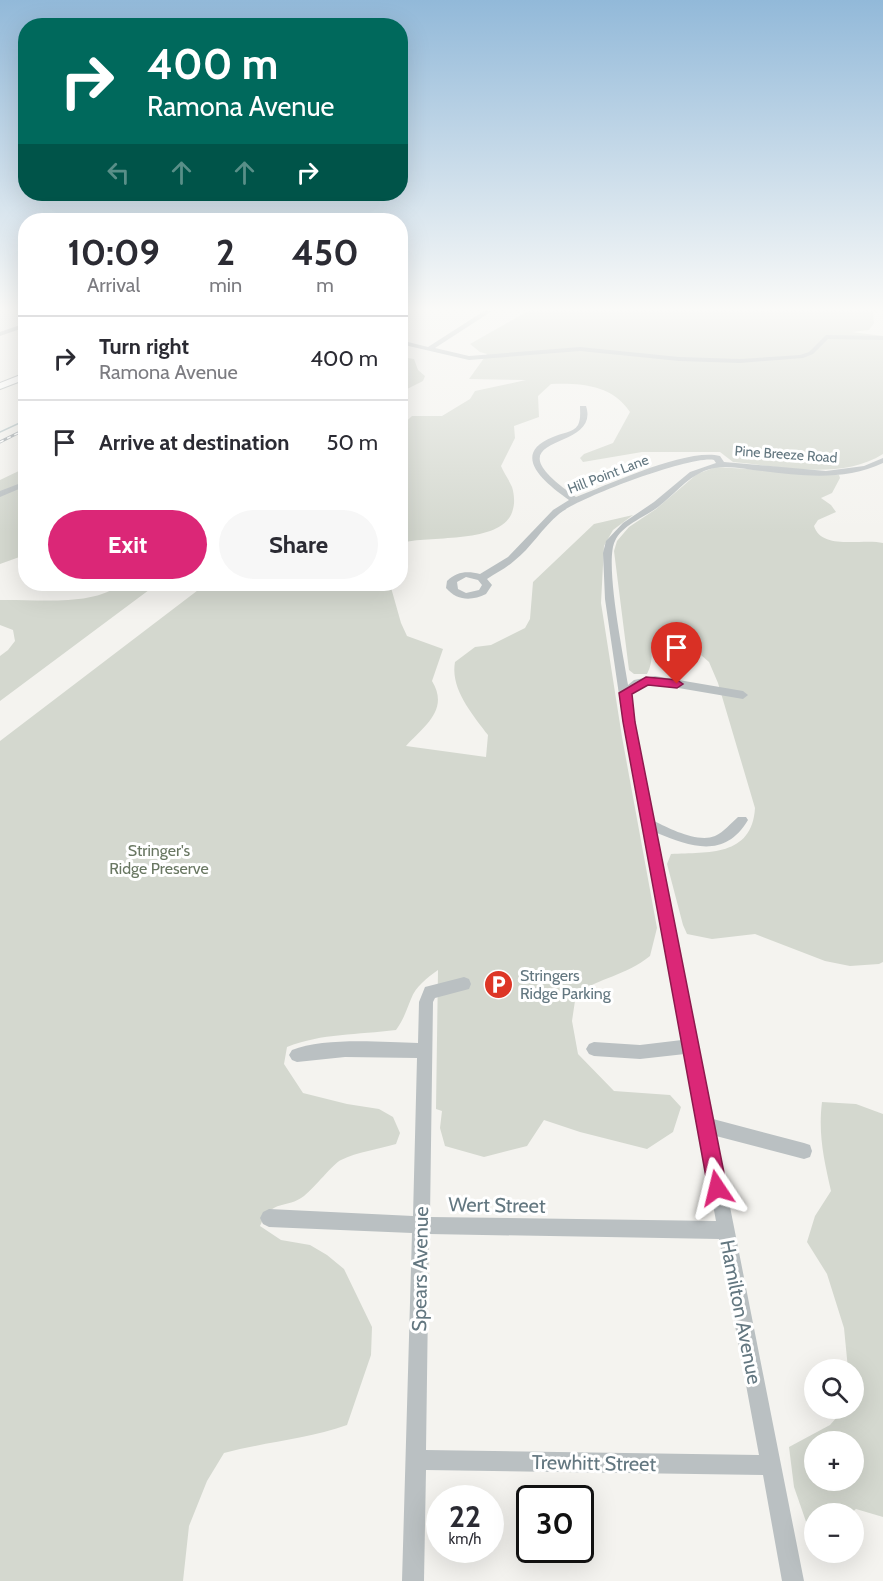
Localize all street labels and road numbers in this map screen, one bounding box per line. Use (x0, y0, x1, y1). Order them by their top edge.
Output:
street label: Pine Breeze Road (734, 441, 838, 467)
street label: Hill Point Lane (565, 450, 651, 498)
street label: Wert Street (448, 1192, 546, 1218)
street label: Spears Avenue (407, 1206, 433, 1332)
street label: Hamilton Avenue (715, 1238, 767, 1386)
street label: Trewhitt Street (532, 1450, 657, 1476)

